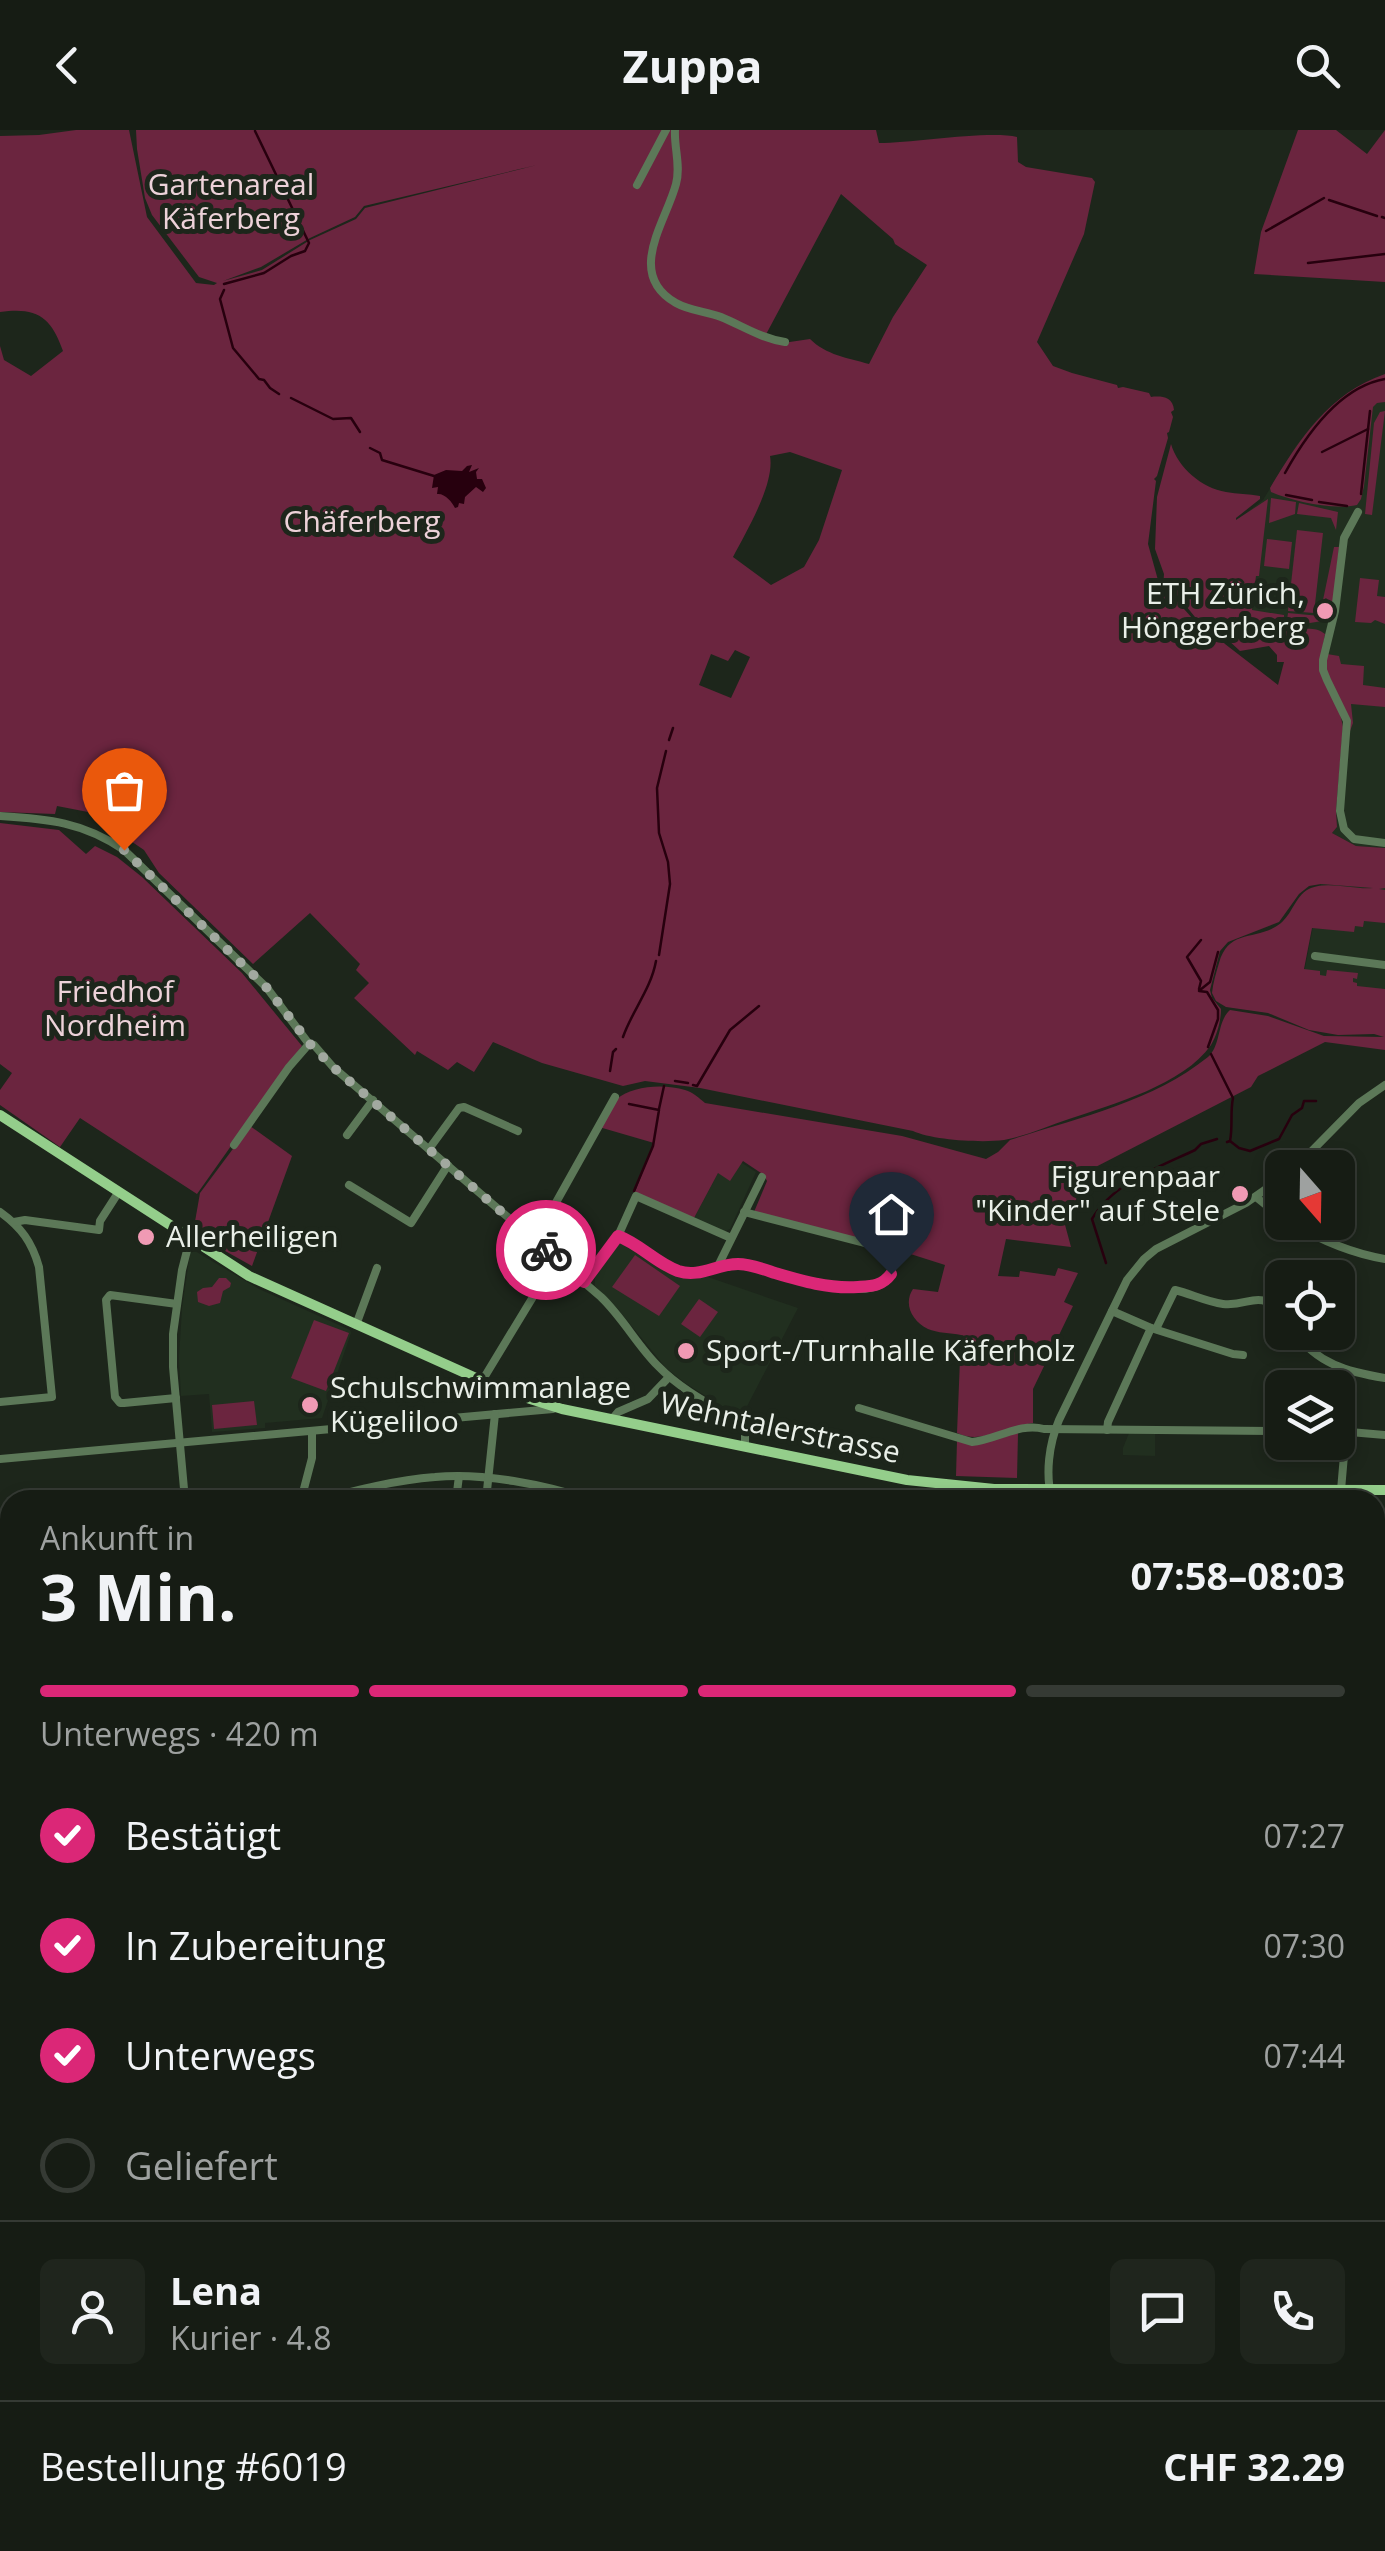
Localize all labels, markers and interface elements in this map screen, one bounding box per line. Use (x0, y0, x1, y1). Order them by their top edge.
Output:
text: Zuppa (623, 35, 762, 96)
icon: back (40, 38, 95, 93)
icon: search (1290, 38, 1345, 93)
park label: Gartenareal Käferberg (148, 163, 314, 238)
park label: Chäferberg (284, 500, 440, 541)
place label: ETH Zürich, Hönggerberg (1121, 572, 1305, 647)
marker: ETH Zürich, Hönggerberg (1314, 600, 1336, 622)
pin (82, 748, 167, 851)
icon: bag (97, 763, 152, 818)
park label: Friedhof Nordheim (44, 970, 186, 1045)
north arrow (1265, 1150, 1355, 1240)
map controls (1265, 1150, 1355, 1460)
place label: Figurenpaar "Kinder" auf Stele (975, 1155, 1220, 1230)
pin (849, 1172, 934, 1275)
marker: Figurenpaar "Kinder" auf Stele (1229, 1183, 1251, 1205)
icon: home (864, 1187, 919, 1242)
courier (496, 1200, 596, 1300)
place label: Allerheiligen (166, 1215, 339, 1256)
icon: bike (519, 1223, 574, 1278)
marker: Allerheiligen (135, 1226, 157, 1248)
button: locate (1265, 1260, 1355, 1350)
place label: Sport-/Turnhalle Käferholz (706, 1329, 1075, 1370)
marker: Sport-/Turnhalle Käferholz (675, 1340, 697, 1362)
place label: Schulschwimmanlage Kügeliloo (330, 1366, 631, 1441)
button: layers (1265, 1370, 1355, 1460)
street label: Wehntalerstrasse (656, 1381, 904, 1472)
marker: Schulschwimmanlage Kügeliloo (299, 1394, 321, 1416)
text: Ankunft in (40, 1516, 194, 1559)
text: 07:58–08:03 (1131, 1549, 1345, 1601)
text: 3 Min. (40, 1552, 236, 1640)
text: Unterwegs · 420 m (40, 1712, 319, 1755)
icon: check (40, 1808, 95, 1863)
text: Bestätigt (125, 1809, 281, 1861)
text: 07:27 (1263, 1814, 1345, 1857)
icon: check (40, 1918, 95, 1973)
text: In Zubereitung (125, 1919, 386, 1971)
text: 07:30 (1263, 1924, 1345, 1967)
icon: check (40, 2028, 95, 2083)
text: Unterwegs (125, 2029, 316, 2081)
text: 07:44 (1263, 2034, 1345, 2077)
text: Geliefert (125, 2139, 278, 2191)
button: person (40, 2259, 145, 2364)
button: chat (1110, 2259, 1215, 2364)
button: phone (1240, 2259, 1345, 2364)
text: Lena (170, 2264, 262, 2316)
text: Kurier · 4.8 (170, 2316, 331, 2359)
text: Bestellung #6019 (40, 2440, 347, 2492)
text: CHF 32.29 (1163, 2440, 1345, 2492)

